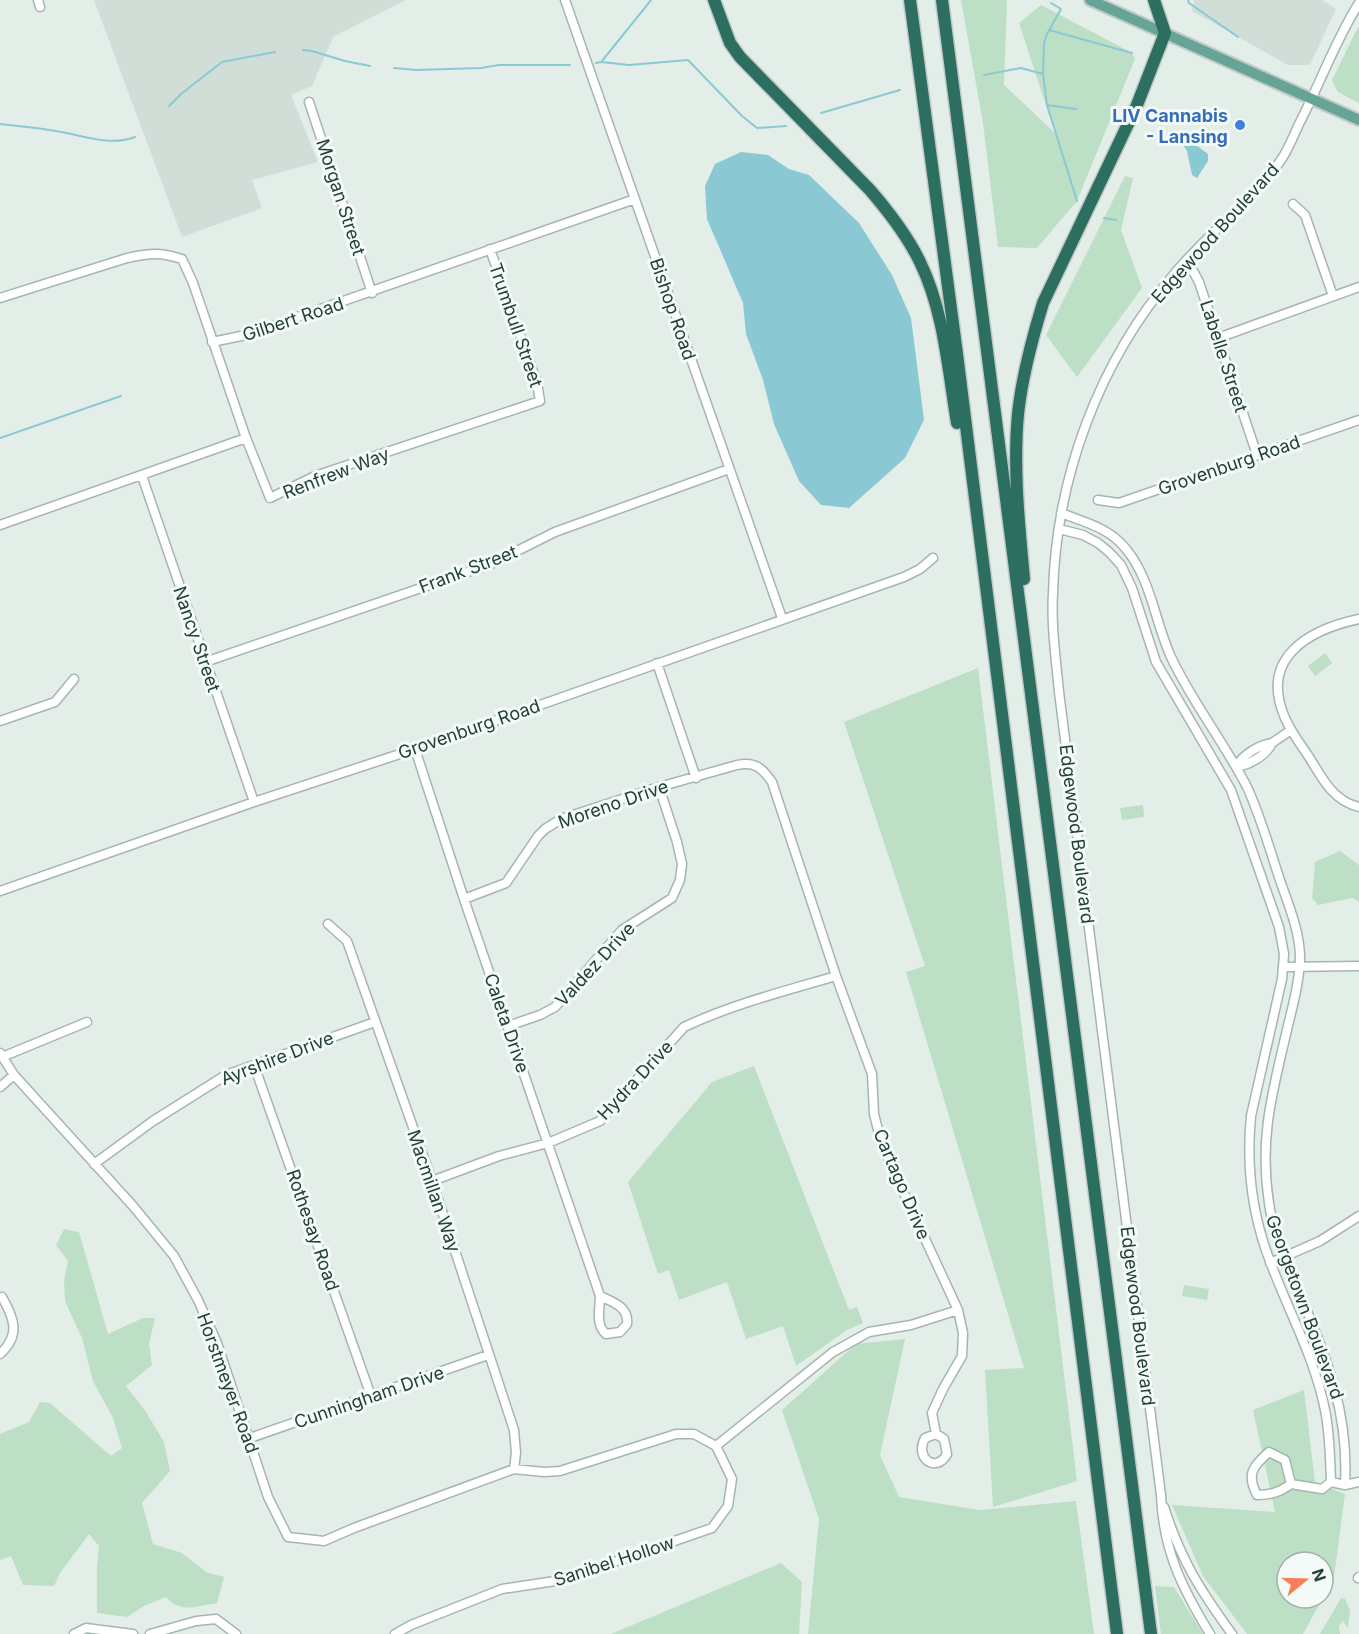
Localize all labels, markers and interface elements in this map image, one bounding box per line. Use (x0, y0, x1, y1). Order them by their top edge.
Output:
place label: LIV Cannabis - Lansing (1112, 105, 1228, 147)
marker: LIV Cannabis - Lansing (1233, 118, 1247, 132)
street label: Morgan Street (312, 136, 370, 258)
street label: Edgewood Boulevard (1147, 159, 1283, 307)
street label: Bishop Road (646, 255, 700, 363)
street label: Trumbull Street (485, 260, 547, 390)
street label: Gilbert Road (240, 293, 346, 345)
street label: Labelle Street (1196, 297, 1252, 415)
street label: Grovenburg Road (1155, 431, 1303, 499)
street label: Renfrew Way (280, 443, 392, 503)
street label: Frank Street (416, 541, 520, 597)
street label: Nancy Street (169, 583, 225, 695)
street label: Grovenburg Road (395, 695, 543, 763)
street label: Edgewood Boulevard (1056, 743, 1098, 925)
street label: Moreno Drive (555, 775, 671, 833)
street label: Valdez Drive (551, 918, 639, 1010)
street label: Caleta Drive (480, 970, 534, 1076)
street label: Ayrshire Drive (218, 1027, 336, 1089)
street label: Hydra Drive (593, 1036, 677, 1124)
street label: Cartago Drive (869, 1126, 935, 1242)
street label: Macmillan Way (403, 1127, 465, 1255)
street label: Rothesay Road (282, 1166, 344, 1294)
street label: Georgetown Boulevard (1262, 1212, 1348, 1402)
street label: Edgewood Boulevard (1117, 1225, 1159, 1407)
street label: Horstmeyer Road (193, 1310, 263, 1456)
street label: Cunningham Drive (291, 1361, 447, 1433)
street label: Sanibel Hollow (551, 1532, 677, 1590)
north arrow (1275, 1550, 1335, 1610)
text: N (1308, 1566, 1331, 1584)

